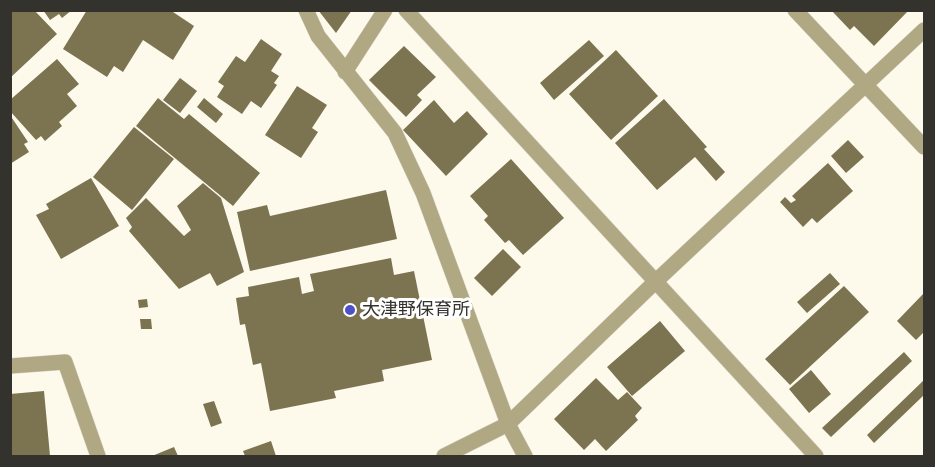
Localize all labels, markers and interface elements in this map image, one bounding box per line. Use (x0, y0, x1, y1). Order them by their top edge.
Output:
place label: 大津野保育所 (362, 299, 470, 321)
marker: 大津野保育所 (343, 303, 357, 317)

